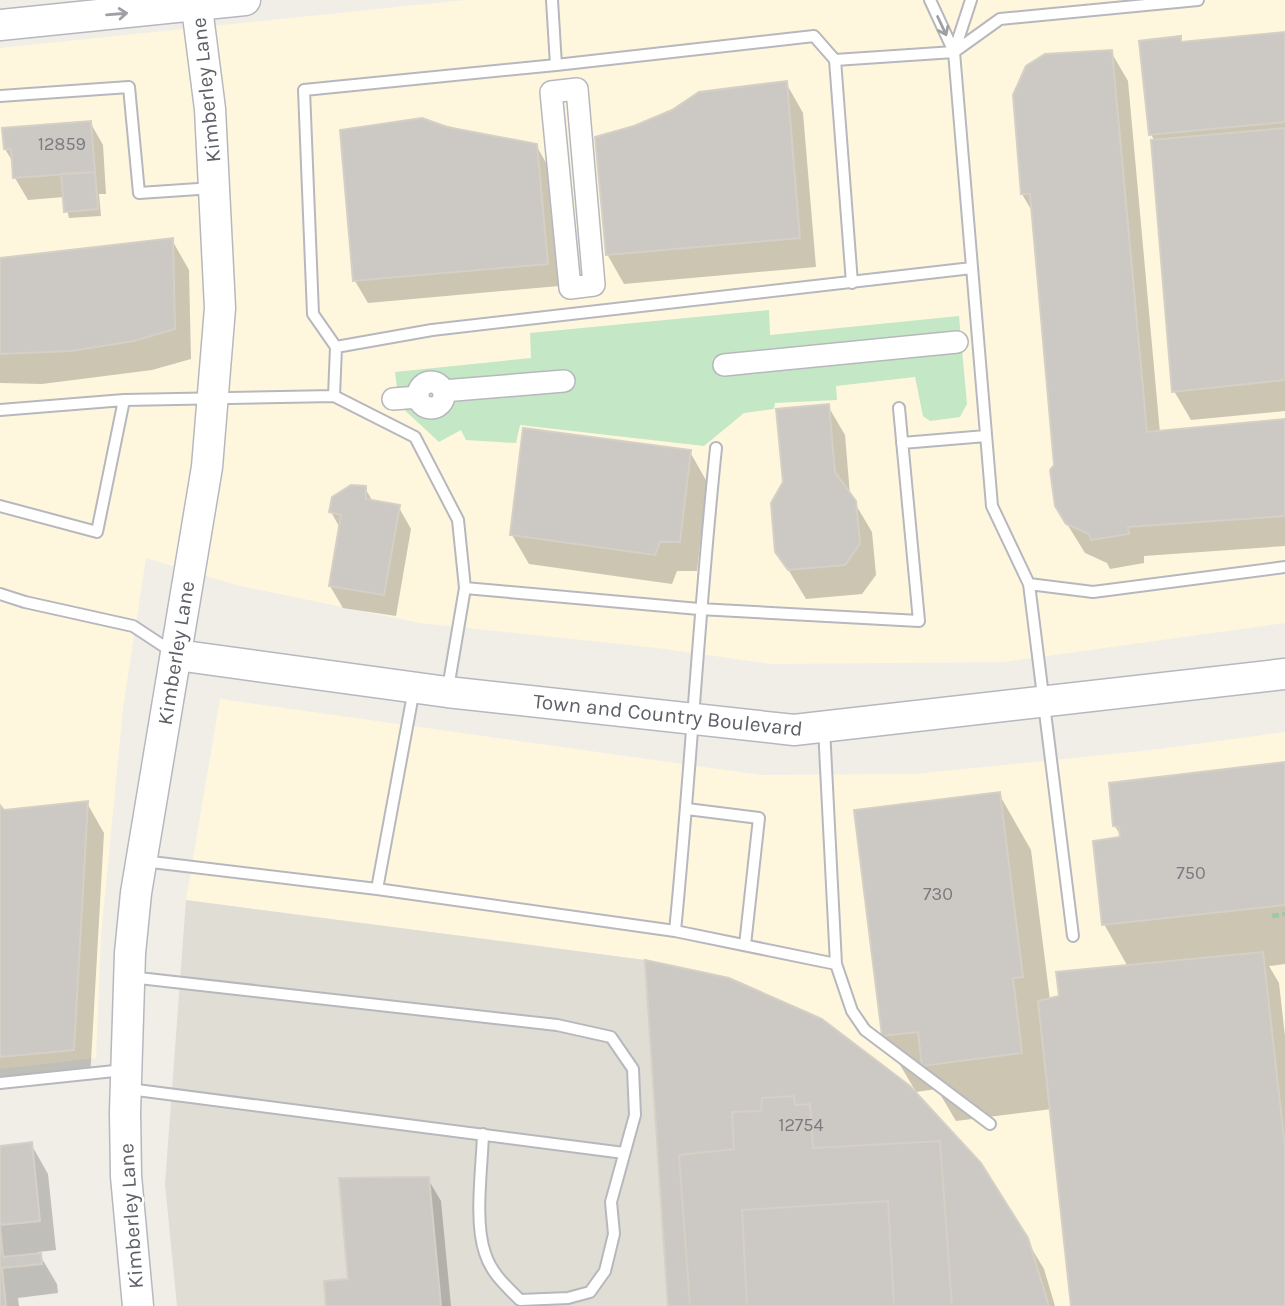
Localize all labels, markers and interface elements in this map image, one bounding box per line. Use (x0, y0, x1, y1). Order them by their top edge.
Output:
one-way arrow (105, 7, 128, 20)
one-way arrow (936, 15, 949, 36)
street label: Kimberley Lane (186, 16, 226, 164)
house number: 12859 (38, 133, 86, 155)
street label: Kimberley Lane (153, 579, 199, 727)
street label: Town and Country Boulevard (532, 689, 804, 741)
house number: 750 (1176, 862, 1206, 884)
house number: 730 (923, 883, 953, 905)
house number: 12754 (778, 1114, 824, 1136)
street label: Kimberley Lane (114, 1142, 148, 1290)

